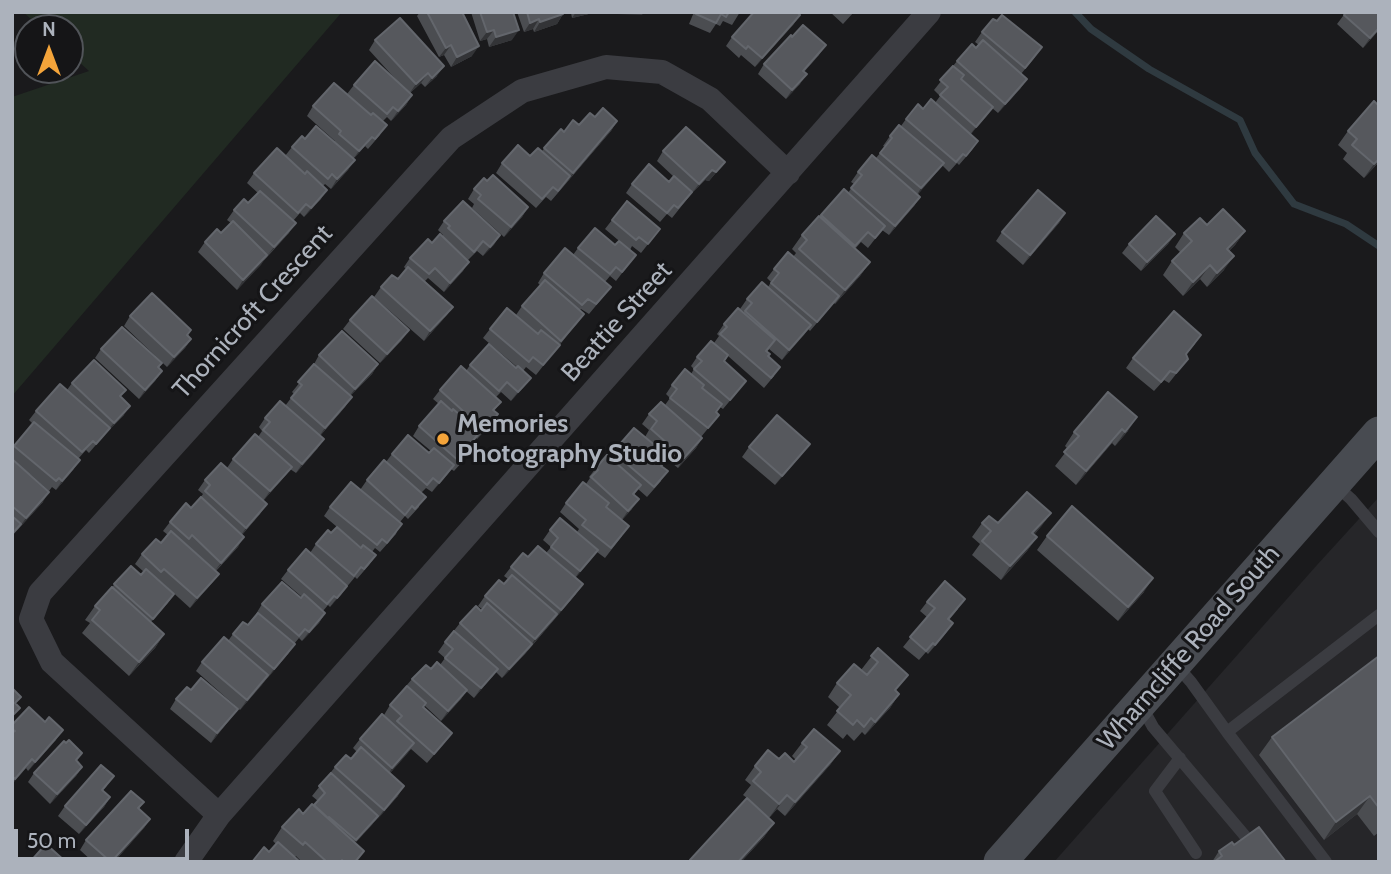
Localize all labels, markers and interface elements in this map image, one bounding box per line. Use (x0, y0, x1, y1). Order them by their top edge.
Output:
north arrow (14, 14, 84, 84)
text: N (42, 18, 56, 41)
street label: Thornicroft Crescent (167, 219, 339, 405)
street label: Beattie Street (555, 256, 679, 388)
place label: Memories Photography Studio (457, 408, 682, 470)
marker: Memories Photography Studio (435, 431, 451, 447)
street label: Wharncliffe Road South (1091, 539, 1287, 757)
scale bar (18, 814, 192, 858)
text: 50 m (27, 828, 76, 853)

